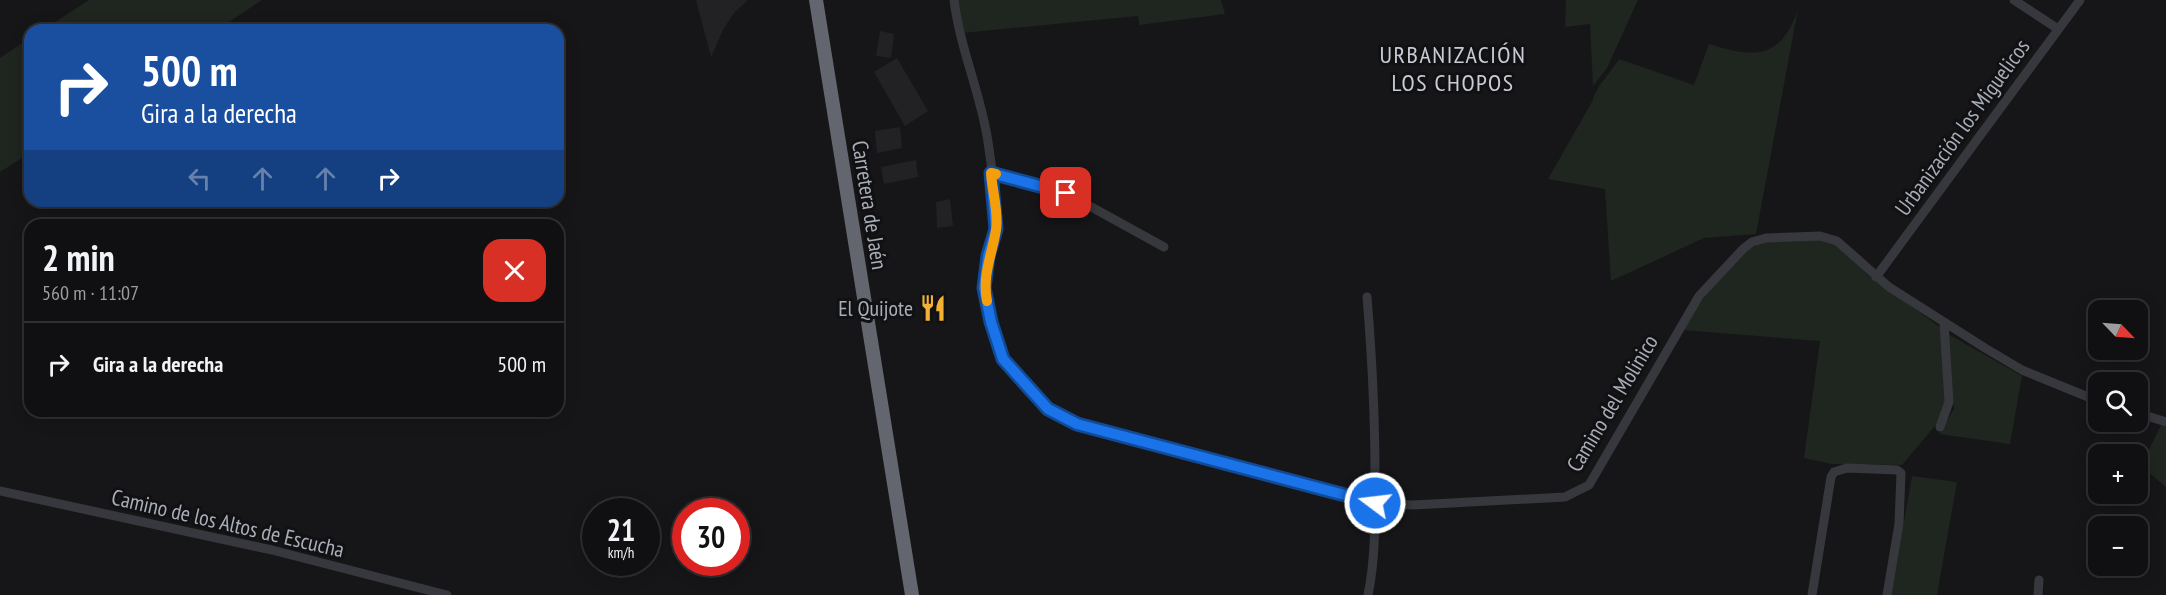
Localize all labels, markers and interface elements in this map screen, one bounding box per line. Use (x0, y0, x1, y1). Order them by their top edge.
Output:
street label: Urbanización los Miguelicos (1889, 33, 2035, 221)
district label: URBANIZACIÓN LOS CHOPOS (1380, 39, 1526, 98)
text: 500 m (141, 43, 238, 98)
icon: right (42, 48, 120, 126)
text: Gira a la derecha (141, 96, 297, 130)
street label: Carretera de Jaén (846, 138, 894, 272)
icon: left (183, 162, 216, 195)
icon: ahead (246, 162, 279, 195)
icon: ahead (309, 162, 342, 195)
icon: right (372, 162, 405, 195)
pin (1040, 167, 1091, 218)
icon: arrive (1049, 176, 1082, 209)
text: 2 min (42, 234, 115, 281)
button: close (483, 239, 546, 302)
text: 560 m · 11:07 (42, 280, 139, 306)
restaurant icon: El Quijote (918, 293, 948, 323)
place label: El Quijote (838, 294, 913, 322)
north arrow (2088, 300, 2148, 360)
map controls (2088, 300, 2148, 576)
street label: Camino del Molinico (1560, 329, 1664, 477)
icon: right (42, 348, 75, 381)
text: Gira a la derecha (93, 350, 223, 378)
text: 500 m (497, 350, 546, 378)
button: search (2088, 372, 2148, 432)
button: + (2088, 444, 2148, 504)
position arrow (1343, 471, 1407, 535)
street label: Camino de los Altos de Escucha (109, 483, 347, 563)
speed limit sign: 30 (672, 498, 750, 576)
text: 21 (607, 510, 635, 549)
button: − (2088, 516, 2148, 576)
text: km/h (608, 543, 634, 562)

